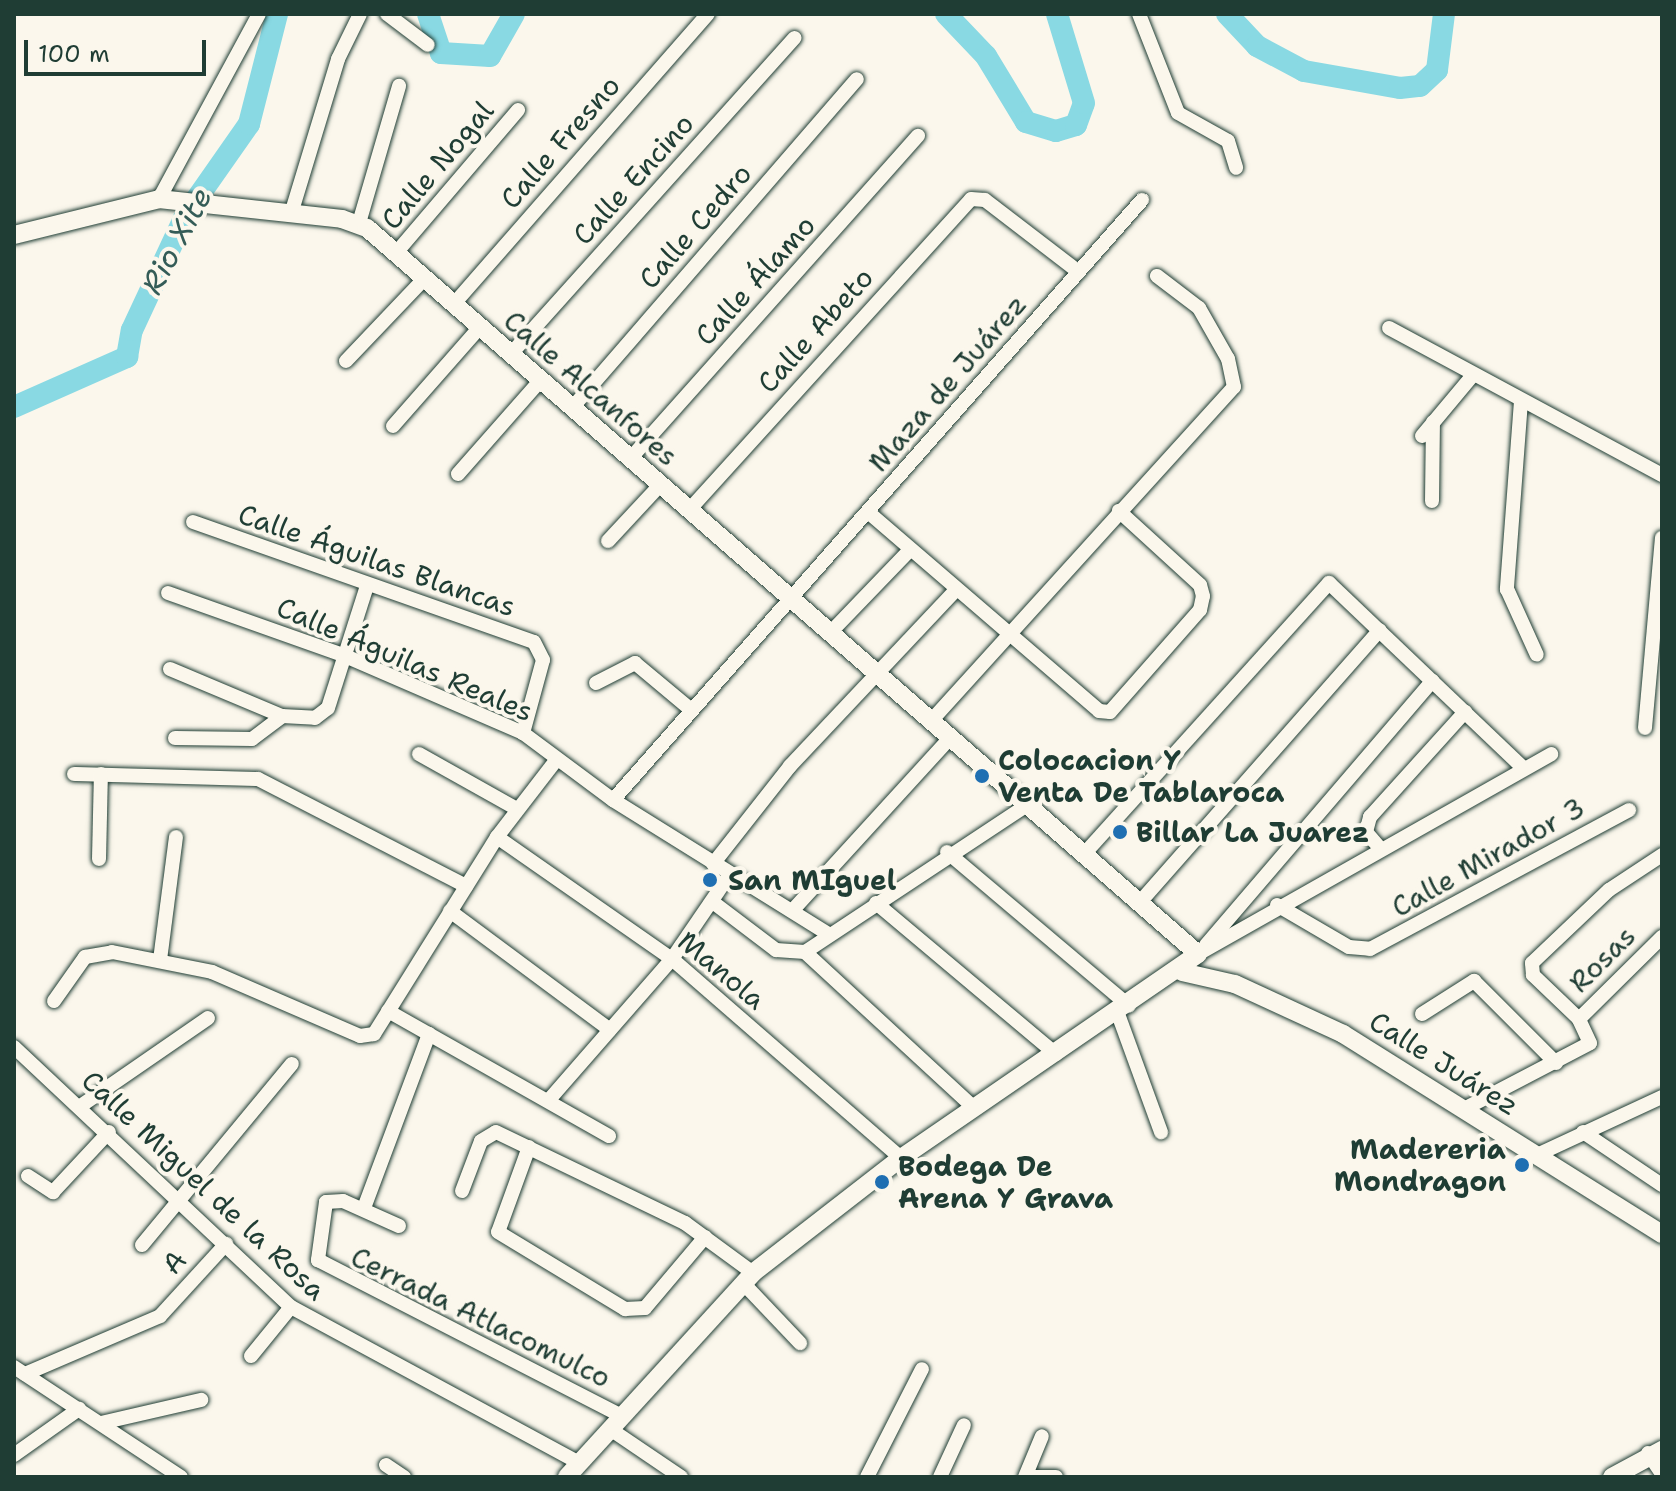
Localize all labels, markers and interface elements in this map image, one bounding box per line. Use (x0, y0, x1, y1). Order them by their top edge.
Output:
scale bar (28, 24, 210, 74)
text: 100 m (38, 38, 110, 70)
street label: Calle Fresno (493, 69, 627, 215)
street label: Calle Nogal (374, 94, 500, 236)
street label: Calle Encino (565, 107, 701, 251)
street label: Calle Cedro (632, 157, 758, 295)
water label: Rio Xite (134, 182, 220, 300)
street label: Calle Álamo (688, 208, 822, 352)
street label: Calle Abeto (750, 261, 880, 399)
street label: Maza de Juárez (861, 288, 1033, 478)
street label: Calle Alcanfores (497, 303, 685, 473)
street label: Calle Águilas Blancas (234, 497, 520, 623)
street label: Calle Águilas Reales (272, 590, 538, 728)
place label: Colocacion Y Venta De Tablaroca (998, 743, 1284, 809)
marker: Colocacion Y Venta De Tablaroca (973, 767, 991, 785)
street label: Calle Mirador 3 (1386, 790, 1590, 924)
place label: Billar La Juarez (1136, 815, 1369, 849)
marker: Billar La Juarez (1111, 823, 1129, 841)
place label: San MIguel (728, 863, 896, 897)
marker: San MIguel (699, 869, 721, 891)
street label: Rosas (1562, 919, 1642, 999)
street label: Manola (671, 924, 773, 1016)
street label: Calle Juárez (1363, 1004, 1525, 1122)
street label: Calle Miguel de la Rosa (75, 1063, 333, 1307)
place label: Madereria Mondragon (1334, 1132, 1506, 1198)
place label: Bodega De Arena Y Grava (898, 1149, 1113, 1215)
marker: Madereria Mondragon (1513, 1156, 1531, 1174)
marker: Bodega De Arena Y Grava (873, 1173, 891, 1191)
street label: Cerrada Atlacomulco (346, 1239, 616, 1395)
street label: A (155, 1243, 193, 1281)

